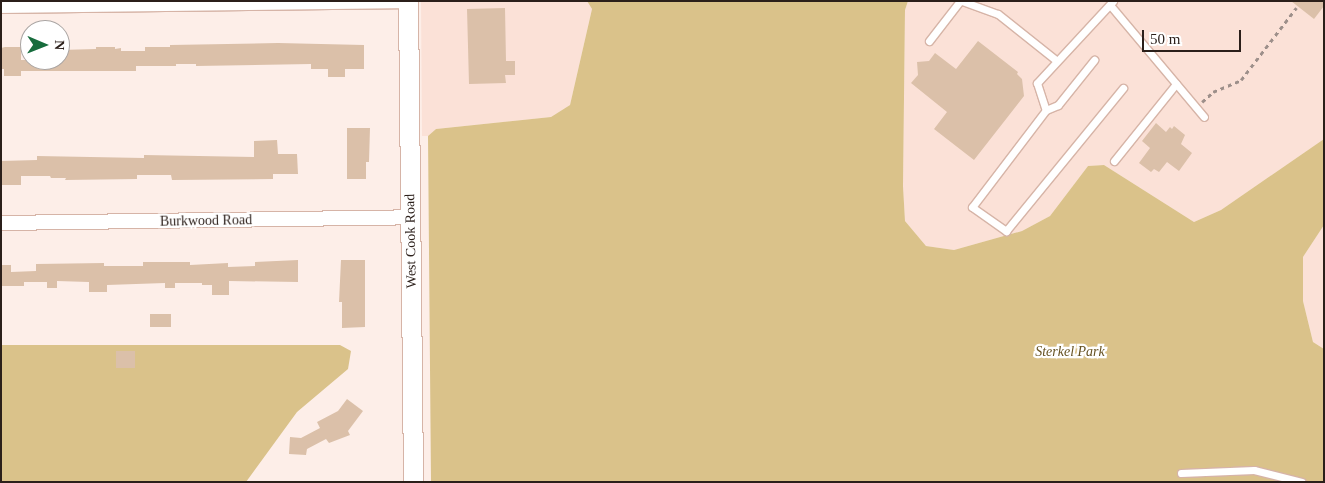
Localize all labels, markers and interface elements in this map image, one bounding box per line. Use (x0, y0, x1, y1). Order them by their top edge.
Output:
north arrow (20, 20, 70, 70)
scale bar (1145, 20, 1244, 52)
text: 50 m (1150, 31, 1180, 47)
text: N (52, 40, 67, 50)
street label: West Cook Road (402, 194, 420, 288)
street label: Burkwood Road (160, 212, 252, 230)
park label: Sterkel Park (1035, 344, 1105, 360)

